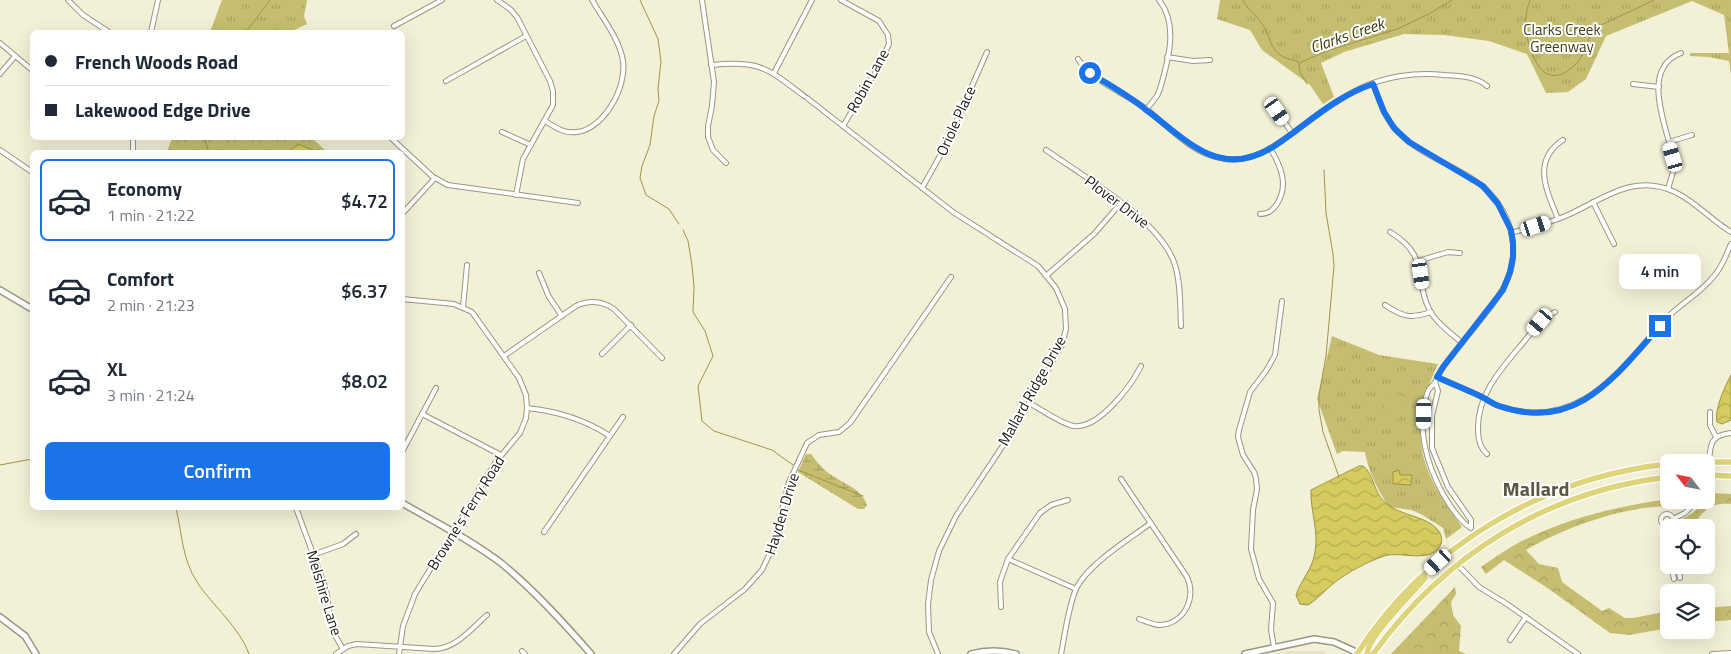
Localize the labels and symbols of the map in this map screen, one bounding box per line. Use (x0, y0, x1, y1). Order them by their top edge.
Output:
water label: Clarks Creek (1307, 11, 1389, 59)
park label: Clarks Creek Greenway (1523, 18, 1601, 58)
street label: Robin Lane (841, 45, 895, 117)
route start (1079, 62, 1101, 84)
street label: Oriole Place (930, 82, 981, 160)
car (1262, 94, 1291, 128)
car (1661, 141, 1684, 173)
street label: Plover Drive (1080, 170, 1155, 234)
car (1519, 214, 1552, 238)
callout: 4 min (1619, 254, 1701, 288)
car (1411, 258, 1430, 290)
car (1524, 306, 1555, 338)
route end (1649, 315, 1671, 337)
street label: Mallard Ridge Drive (992, 332, 1071, 450)
car (1416, 399, 1431, 429)
street label: Browne's Ferry Road (421, 451, 510, 574)
north arrow (1660, 454, 1715, 509)
street label: Hayden Drive (758, 470, 805, 558)
district label: Mallard (1503, 473, 1569, 504)
car (1421, 546, 1454, 578)
street label: Melshire Lane (301, 547, 348, 638)

